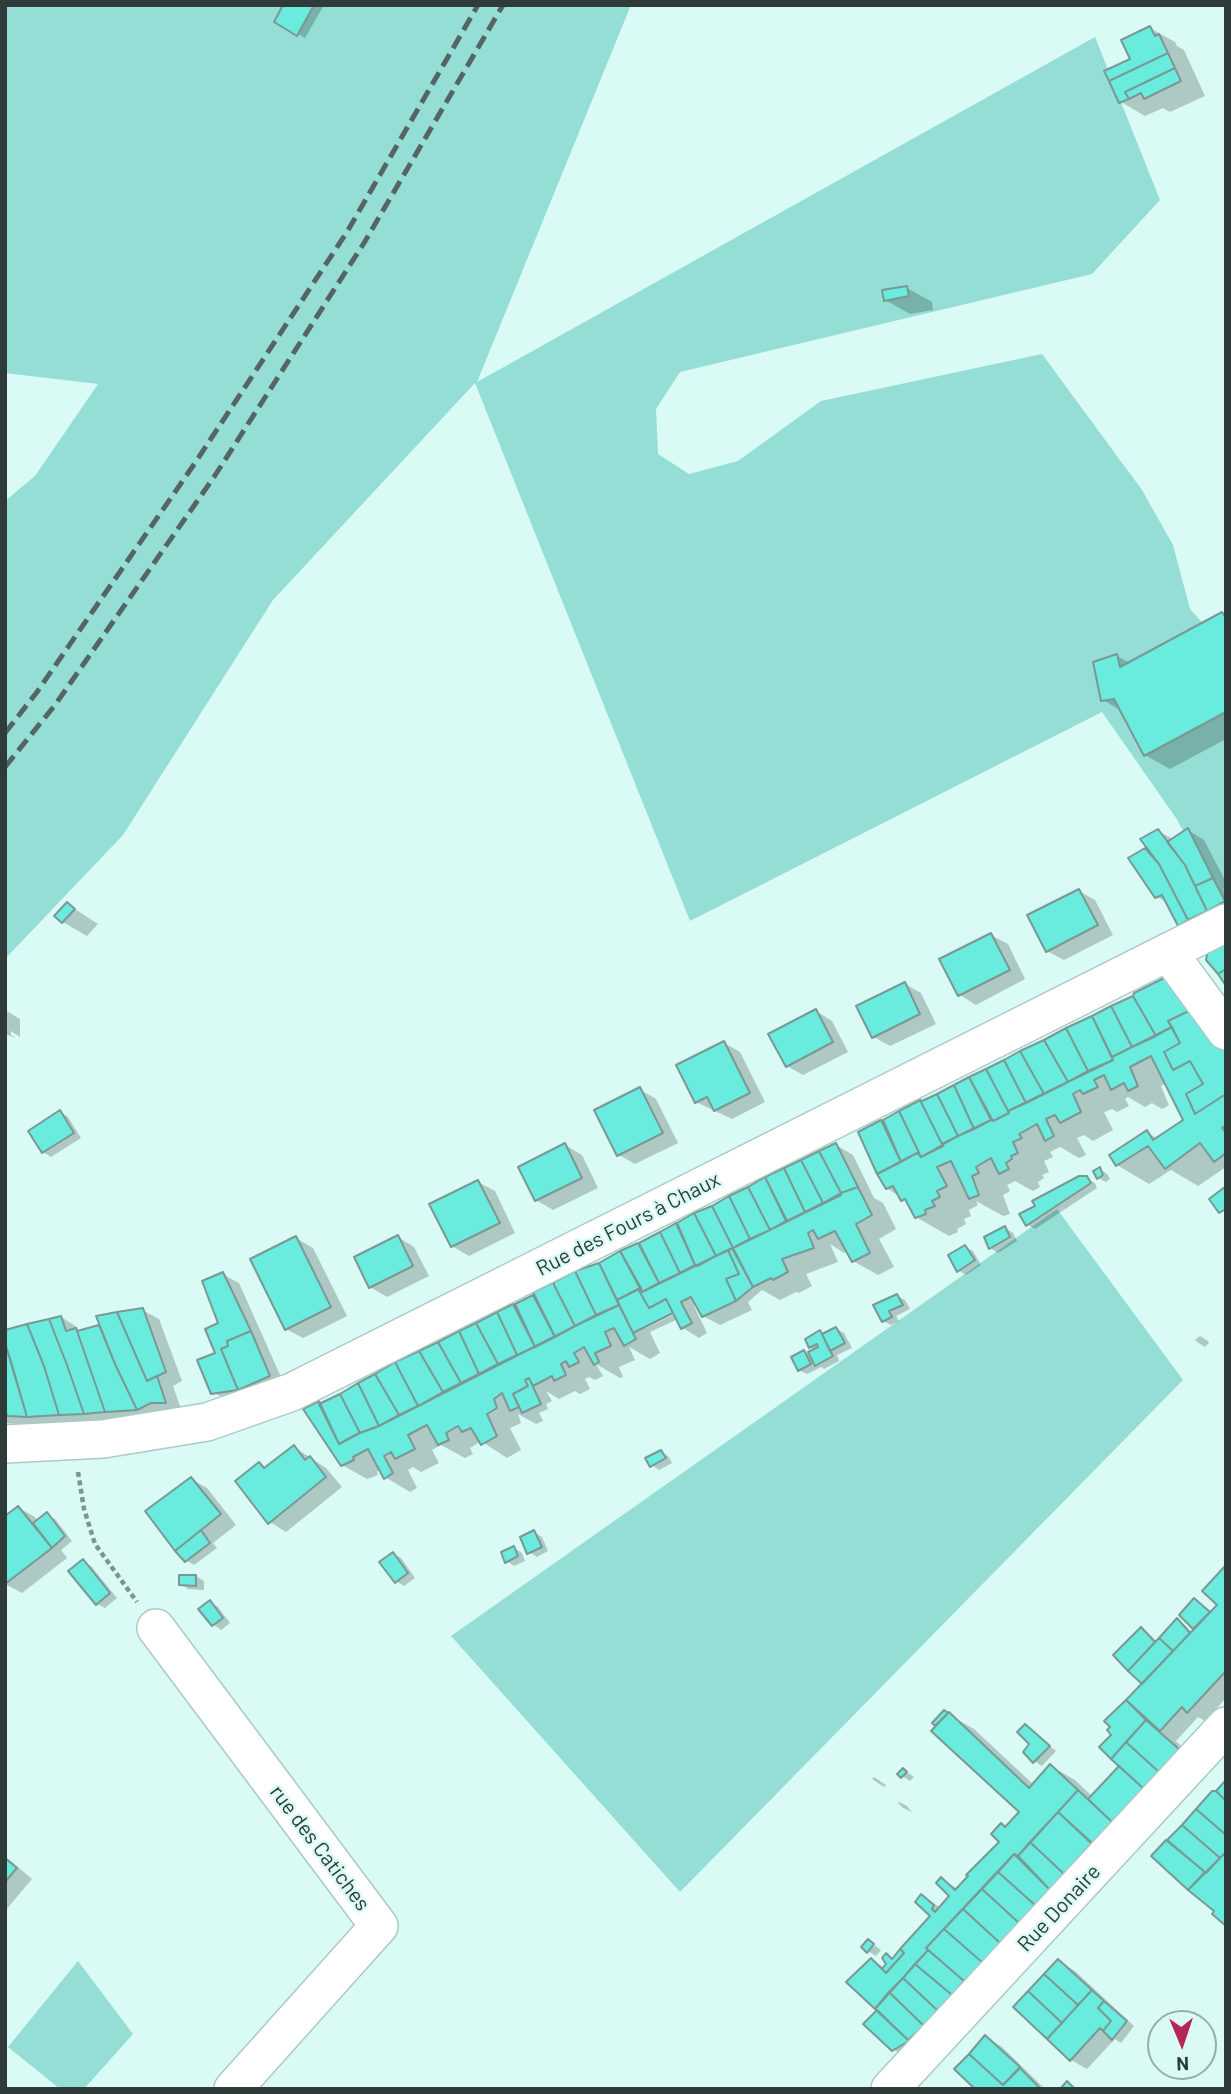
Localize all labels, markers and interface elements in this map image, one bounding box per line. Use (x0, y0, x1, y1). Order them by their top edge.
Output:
street label: Rue des Fours à Chaux (532, 1167, 724, 1281)
street label: rue des Catiches (265, 1780, 375, 1916)
street label: Rue Donaire (1012, 1859, 1106, 1957)
north arrow (1147, 2010, 1217, 2080)
text: N (1176, 2053, 1189, 2076)

